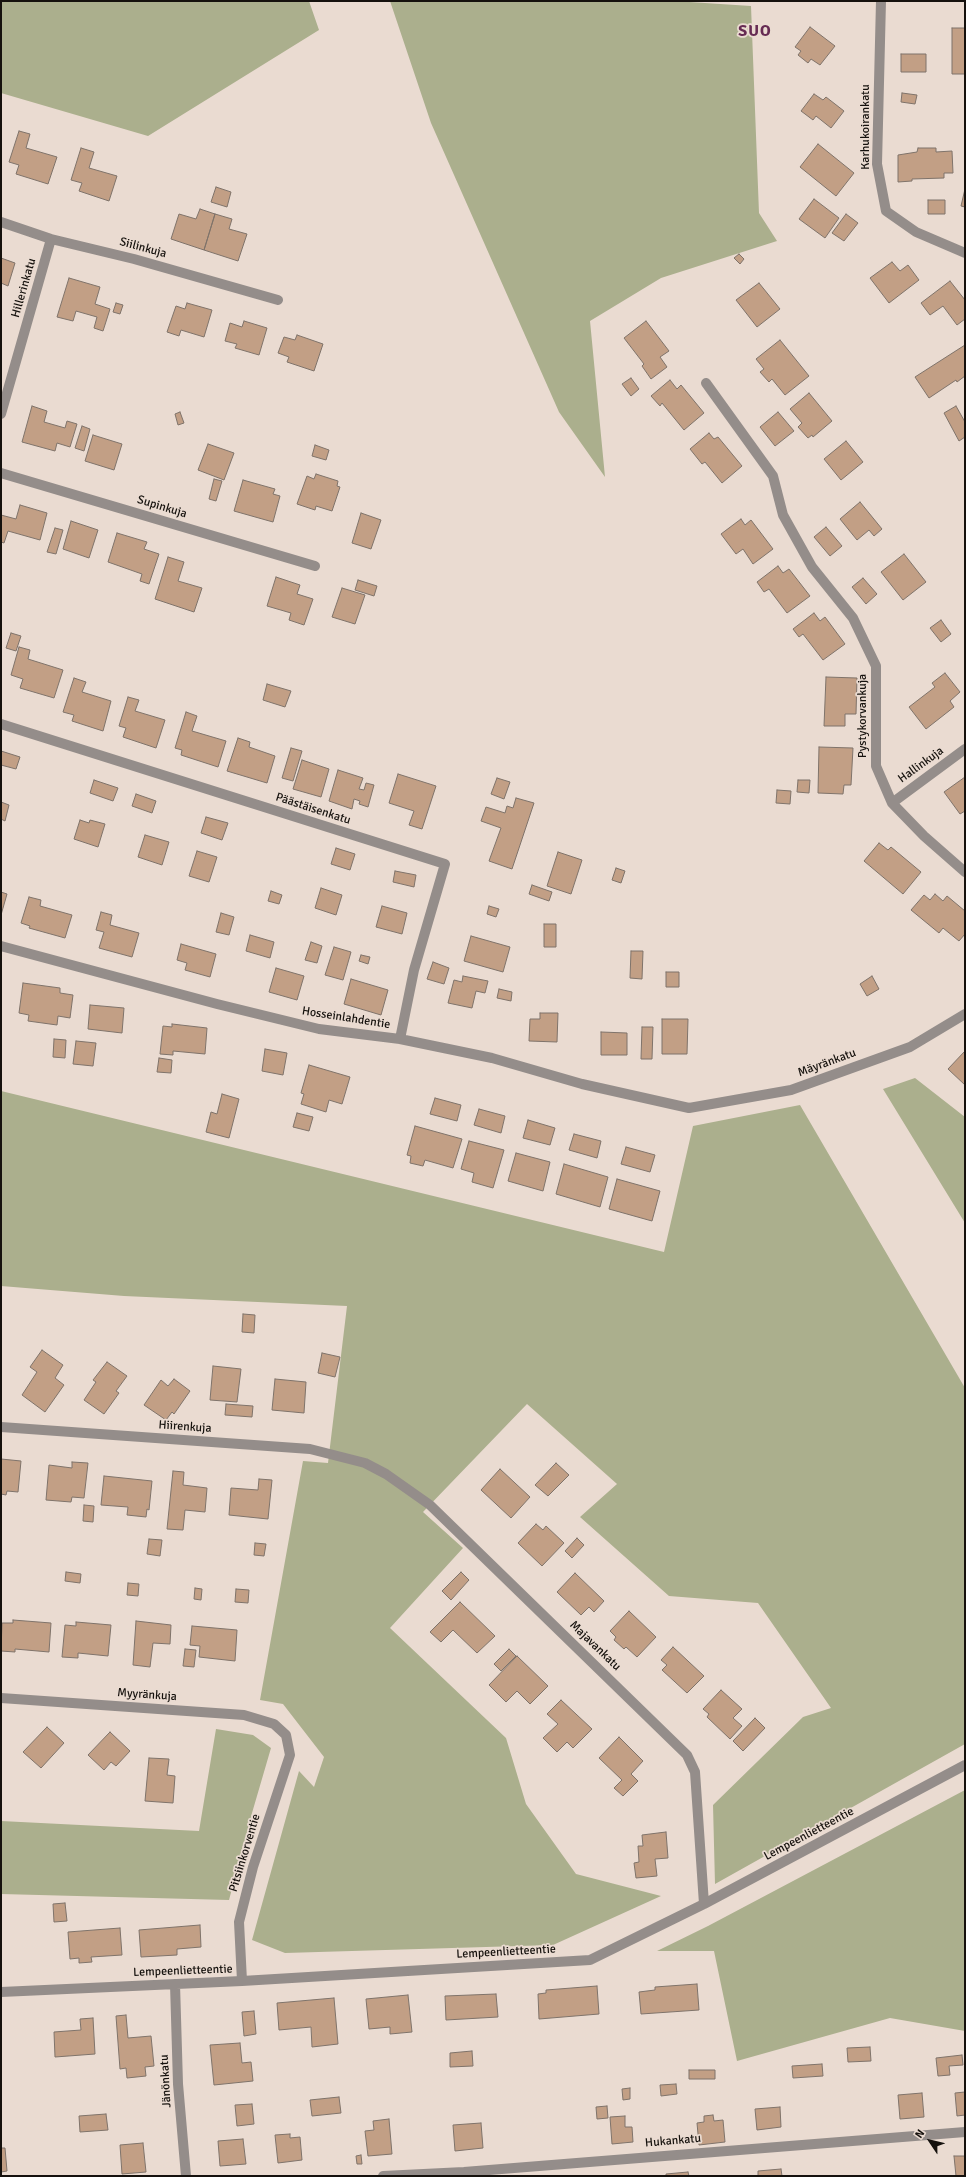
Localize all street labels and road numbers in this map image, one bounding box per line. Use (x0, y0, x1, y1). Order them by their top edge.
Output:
street label: Karhukoirankatu (859, 84, 873, 170)
street label: Siilinkuja (118, 235, 168, 261)
street label: Hillerinkatu (9, 257, 39, 319)
street label: Supinkuja (135, 493, 189, 521)
street label: Pystykorvankuja (856, 674, 870, 758)
street label: Hallinkuja (895, 744, 947, 786)
street label: Päästäisenkatu (274, 790, 352, 828)
street label: Hosseinlahdentie (301, 1004, 391, 1032)
street label: Mäyränkatu (796, 1046, 858, 1080)
street label: Hiirenkuja (158, 1418, 212, 1436)
street label: Majavankatu (566, 1618, 624, 1674)
street label: Myyränkuja (117, 1686, 177, 1704)
street label: Lempeenlietteentie (762, 1804, 856, 1864)
street label: Pitsiinkorventie (226, 1812, 264, 1894)
street label: Lempeenlietteentie (456, 1942, 556, 1962)
street label: Lempeenlietteentie (133, 1962, 233, 1980)
street label: Jänönkatu (157, 2054, 175, 2108)
street label: Hukankatu (644, 2131, 702, 2151)

